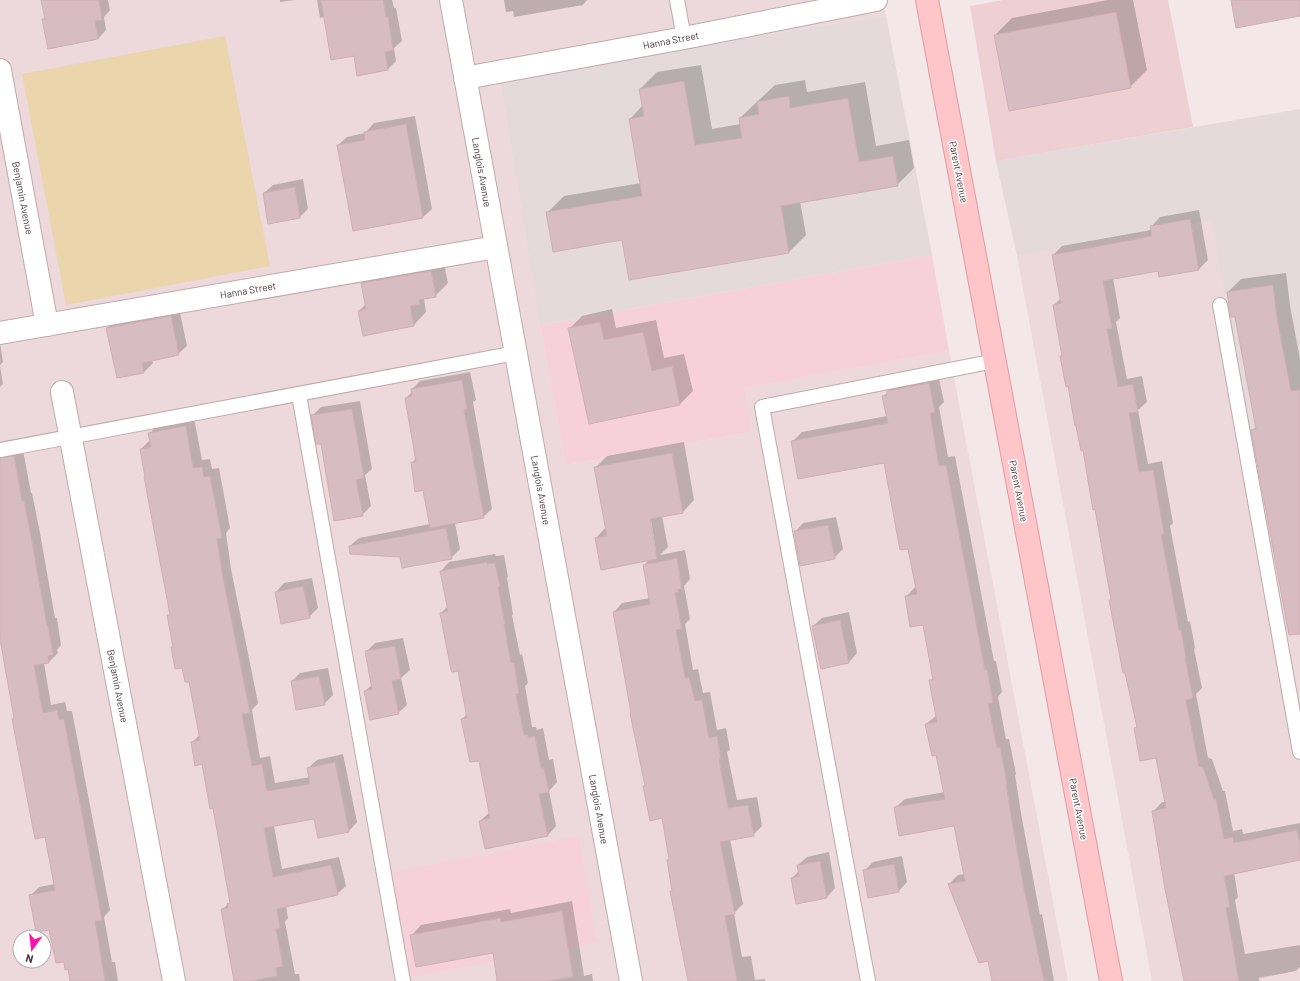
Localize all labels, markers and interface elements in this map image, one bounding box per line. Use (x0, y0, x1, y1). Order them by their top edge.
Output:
street label: Hanna Street (642, 29, 700, 51)
street label: Langlois Avenue (470, 136, 494, 208)
street label: Parent Avenue (947, 140, 971, 204)
street label: Benjamin Avenue (10, 160, 36, 236)
street label: Hanna Street (219, 279, 277, 301)
street label: Langlois Avenue (529, 454, 553, 526)
street label: Parent Avenue (1007, 459, 1031, 523)
street label: Benjamin Avenue (105, 648, 131, 724)
street label: Langlois Avenue (587, 773, 611, 845)
street label: Parent Avenue (1067, 777, 1091, 841)
north arrow (12, 929, 52, 969)
text: N (24, 952, 35, 966)

